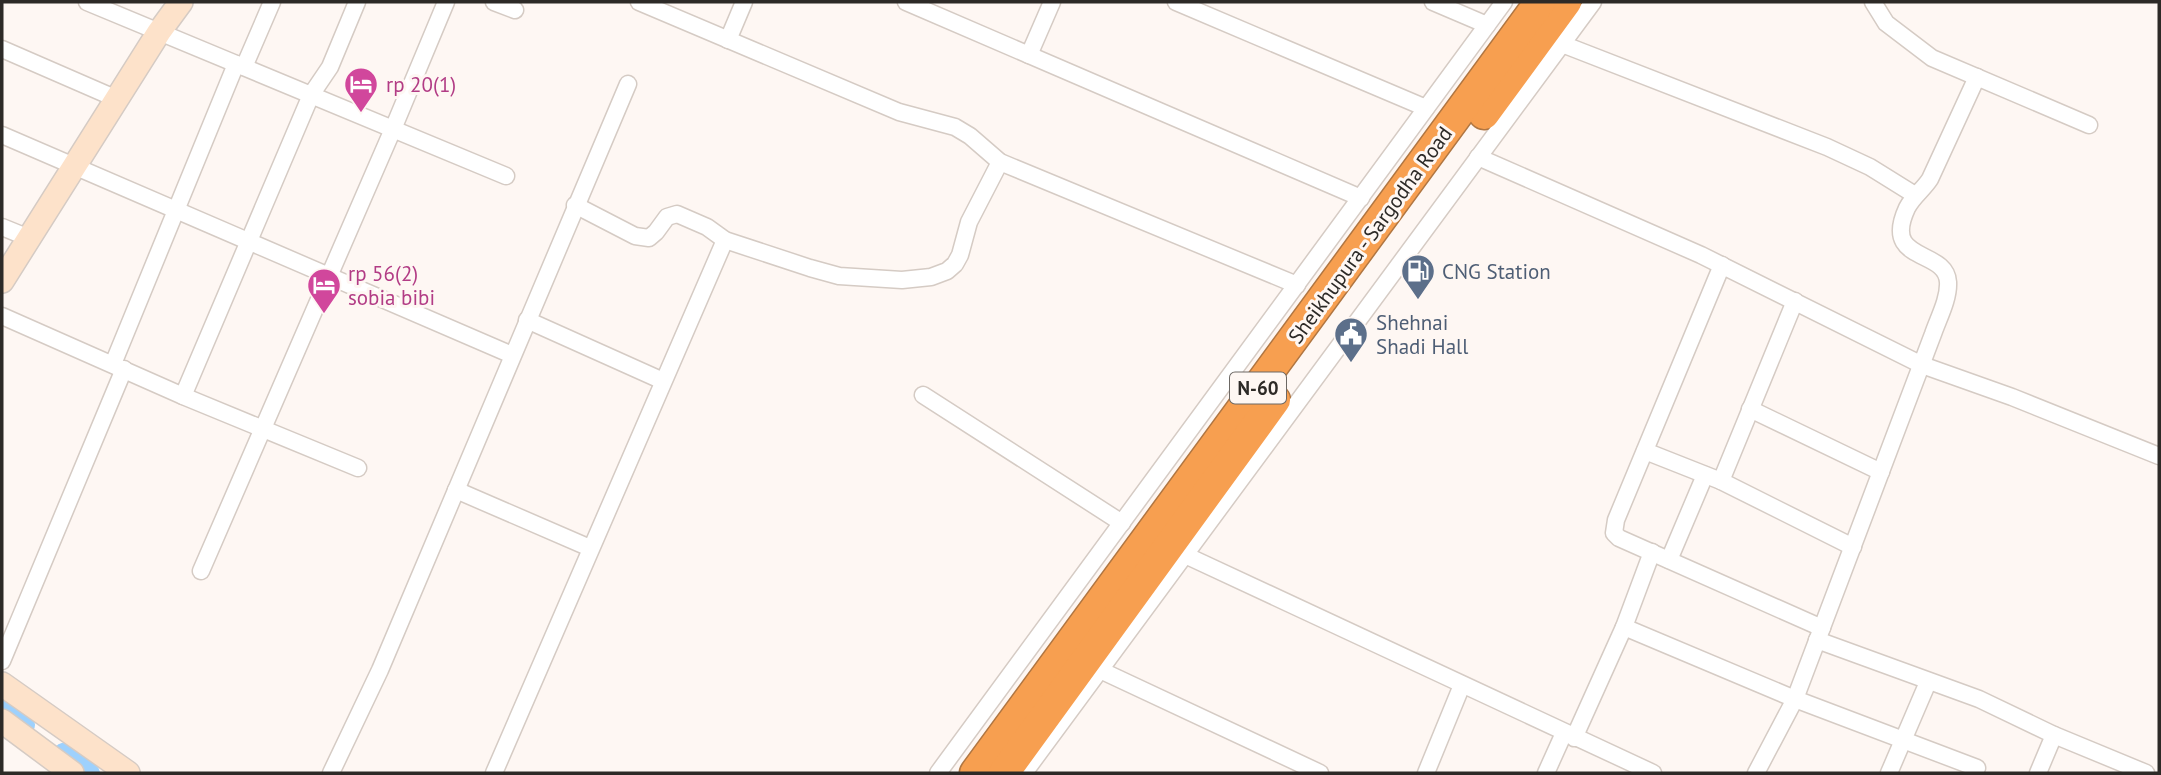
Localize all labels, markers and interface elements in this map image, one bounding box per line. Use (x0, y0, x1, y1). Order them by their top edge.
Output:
hotel icon: rp 20(1) (342, 65, 380, 114)
place label: rp 20(1) (386, 71, 456, 98)
street label: Sheikhupura - Sargodha Road (1282, 121, 1458, 349)
fuel station icon: CNG Station (1399, 252, 1437, 301)
place label: CNG Station (1442, 258, 1551, 285)
place label: rp 56(2) sobia bibi (348, 260, 435, 311)
hotel icon: rp 56(2) sobia bibi (305, 266, 343, 315)
place label: Shehnai Shadi Hall (1376, 309, 1468, 360)
public building icon: Shehnai Shadi Hall (1332, 315, 1370, 364)
road number: N-60 (1230, 372, 1286, 404)

